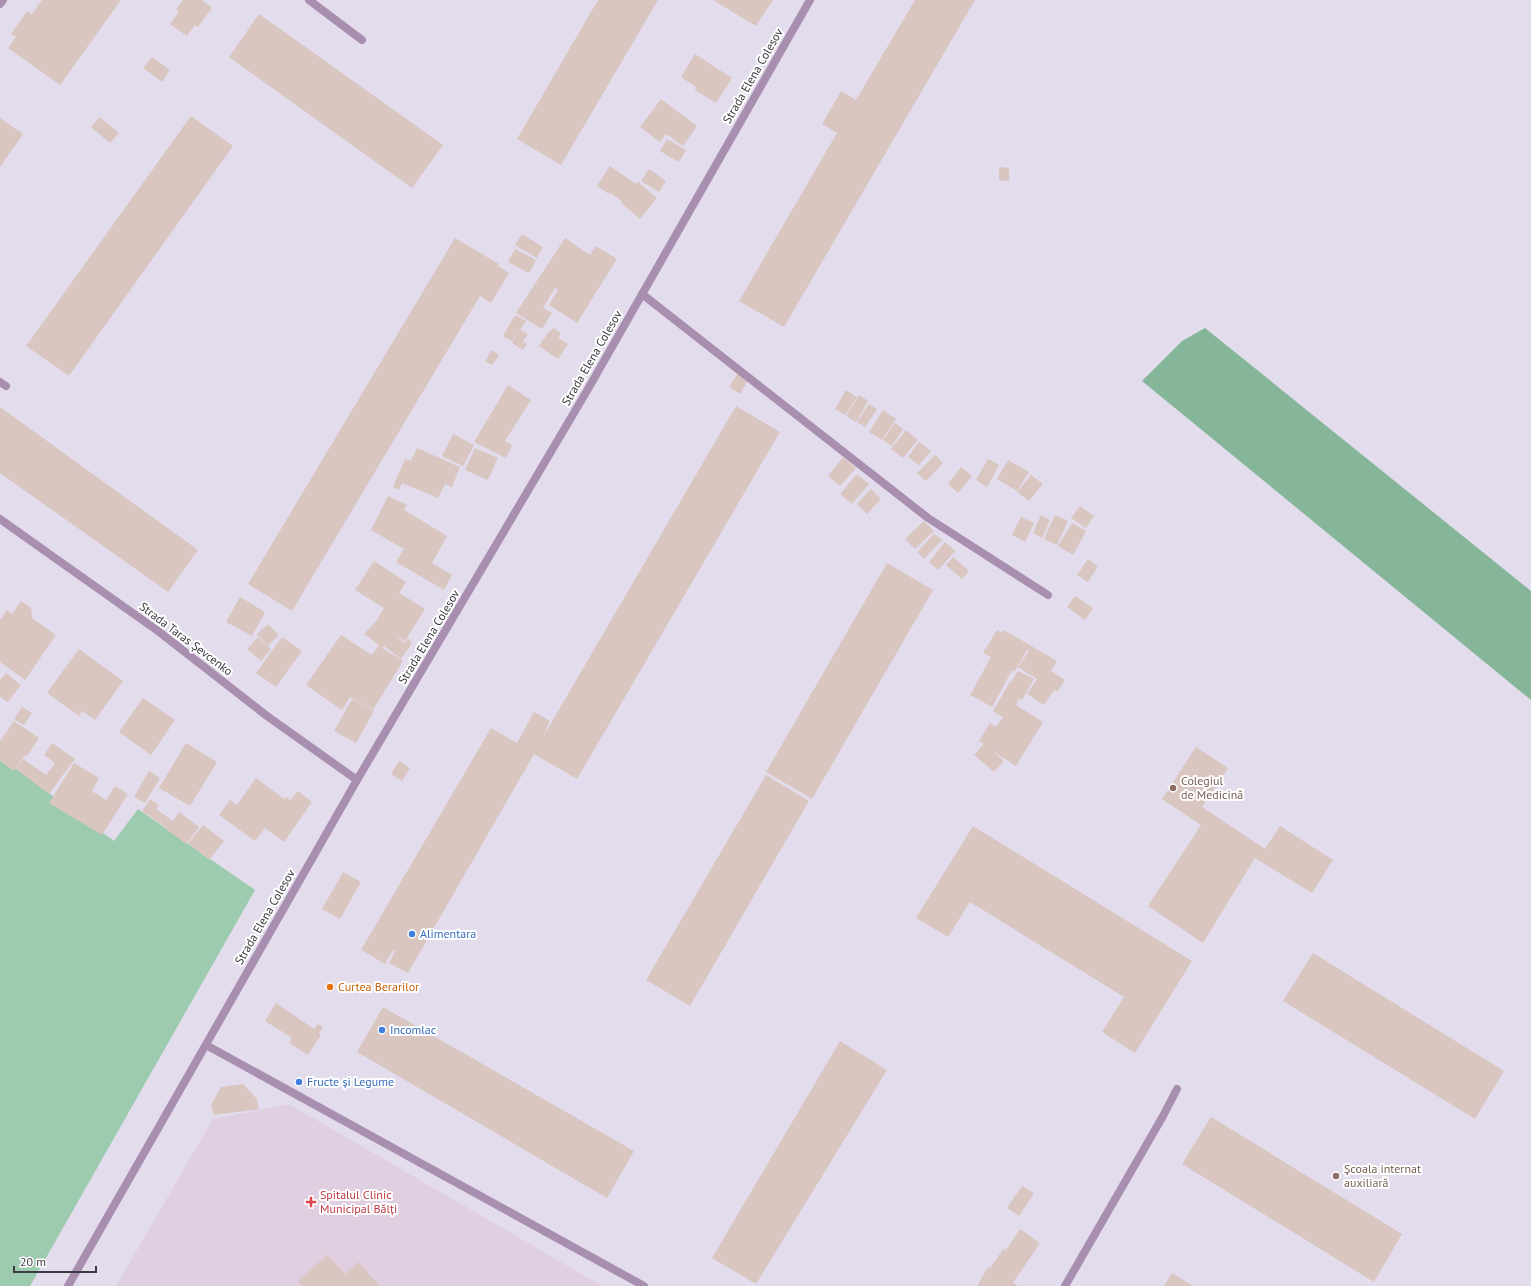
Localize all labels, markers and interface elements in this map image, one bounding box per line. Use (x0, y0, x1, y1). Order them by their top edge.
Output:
street label: Strada Elena Colesov (719, 25, 786, 126)
street label: Strada Elena Colesov (558, 307, 625, 408)
street label: Strada Elena Colesov (394, 587, 463, 687)
street label: Strada Taras Șevcenko (137, 599, 236, 679)
place label: Colegiul de Medicină (1181, 773, 1243, 802)
marker: Colegiul de Medicină (1168, 783, 1178, 793)
street label: Strada Elena Colesov (231, 866, 298, 967)
place label: Alimentara (420, 926, 476, 941)
marker: Alimentara (407, 929, 417, 939)
place label: Curtea Berarilor (338, 979, 419, 994)
marker: Curtea Berarilor (325, 982, 335, 992)
place label: Incomlac (390, 1022, 437, 1037)
marker: Incomlac (377, 1025, 387, 1035)
place label: Fructe și Legume (307, 1074, 394, 1089)
marker: Fructe și Legume (294, 1077, 304, 1087)
place label: Şcoala internat auxiliară (1344, 1161, 1421, 1190)
marker: Şcoala internat auxiliară (1331, 1171, 1341, 1181)
place label: Spitalul Clinic Municipal Bălți (320, 1187, 397, 1216)
marker: Spitalul Clinic Municipal Bălți (305, 1196, 317, 1208)
scale bar (14, 1248, 96, 1274)
text: 20 m (20, 1254, 46, 1269)

